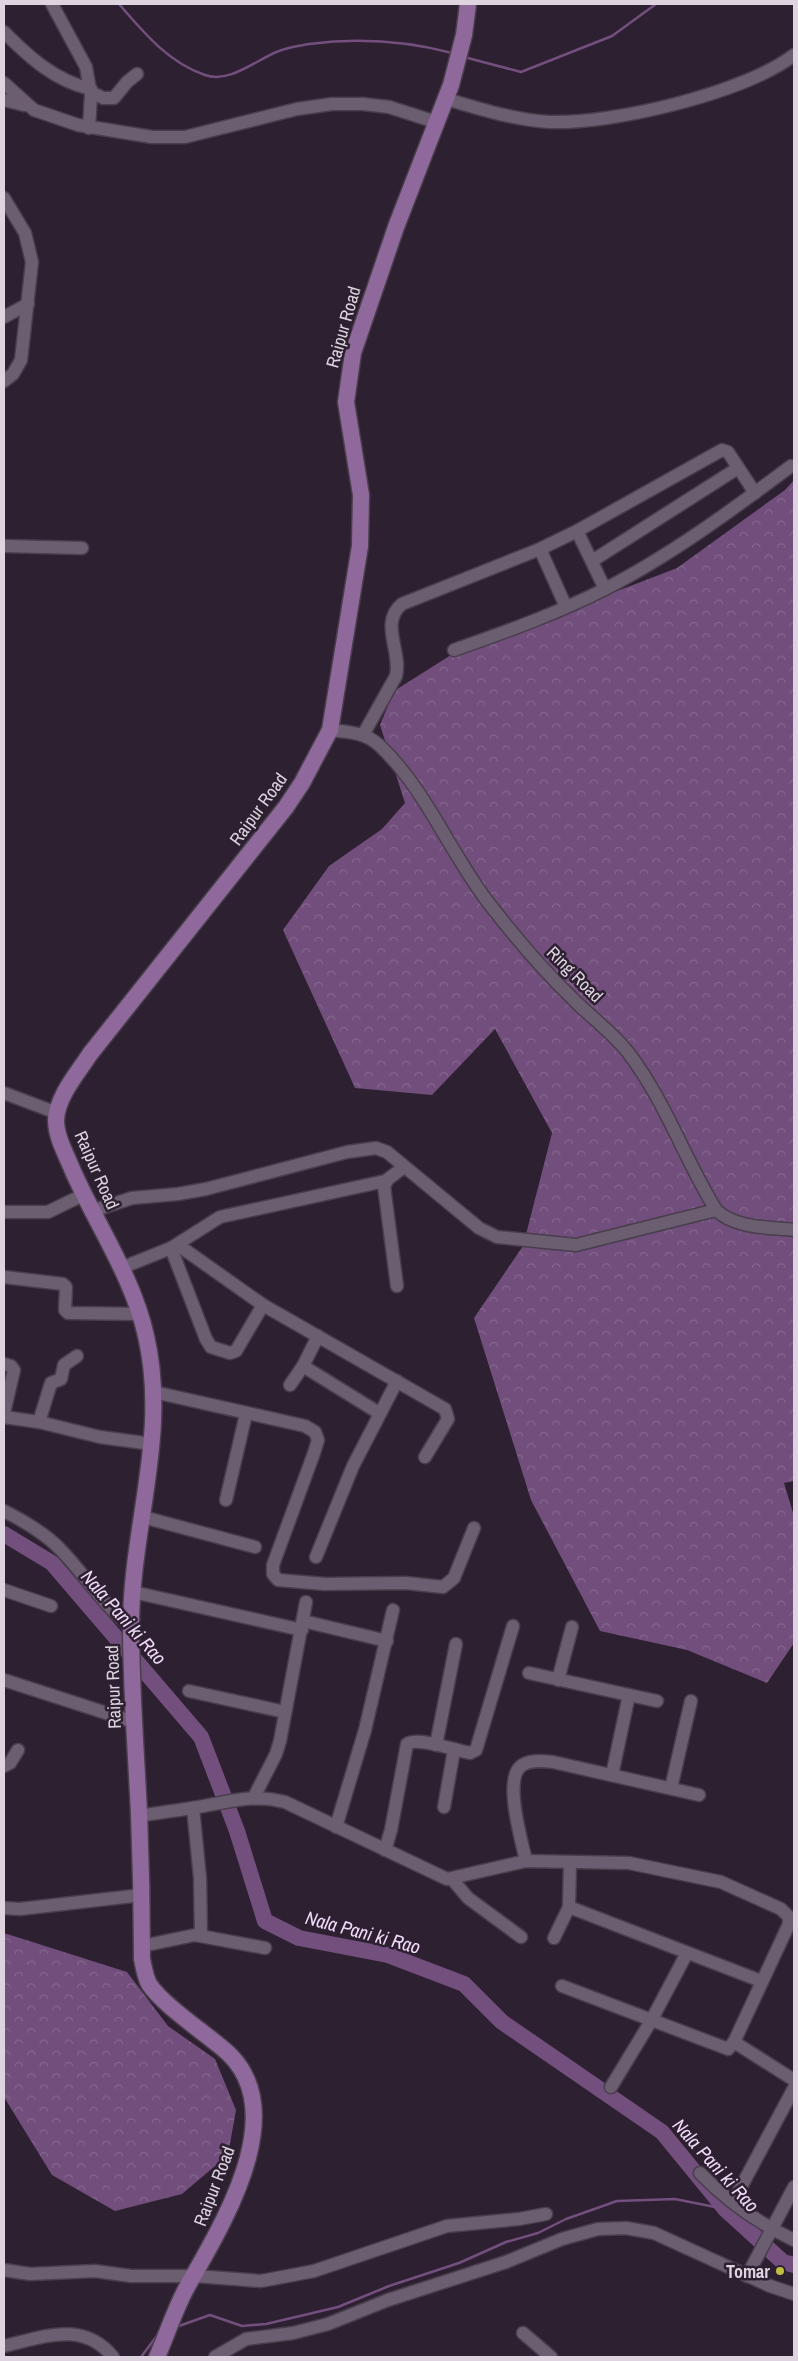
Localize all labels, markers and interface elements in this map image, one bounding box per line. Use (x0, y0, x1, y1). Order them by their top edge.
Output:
street label: Raipur Road (319, 283, 367, 371)
street label: Raipur Road (223, 768, 293, 850)
street label: Ring Road (541, 940, 609, 1008)
street label: Raipur Road (69, 1127, 125, 1213)
water label: Nala Pani ki Rao (76, 1564, 173, 1670)
street label: Raipur Road (99, 1645, 127, 1729)
water label: Nala Pani ki Rao (303, 1904, 424, 1960)
water label: Nala Pani ki Rao (667, 2113, 765, 2218)
street label: Raipur Road (187, 2142, 241, 2230)
place label: Tomar (726, 2259, 770, 2284)
marker: Tomar (774, 2265, 786, 2277)

